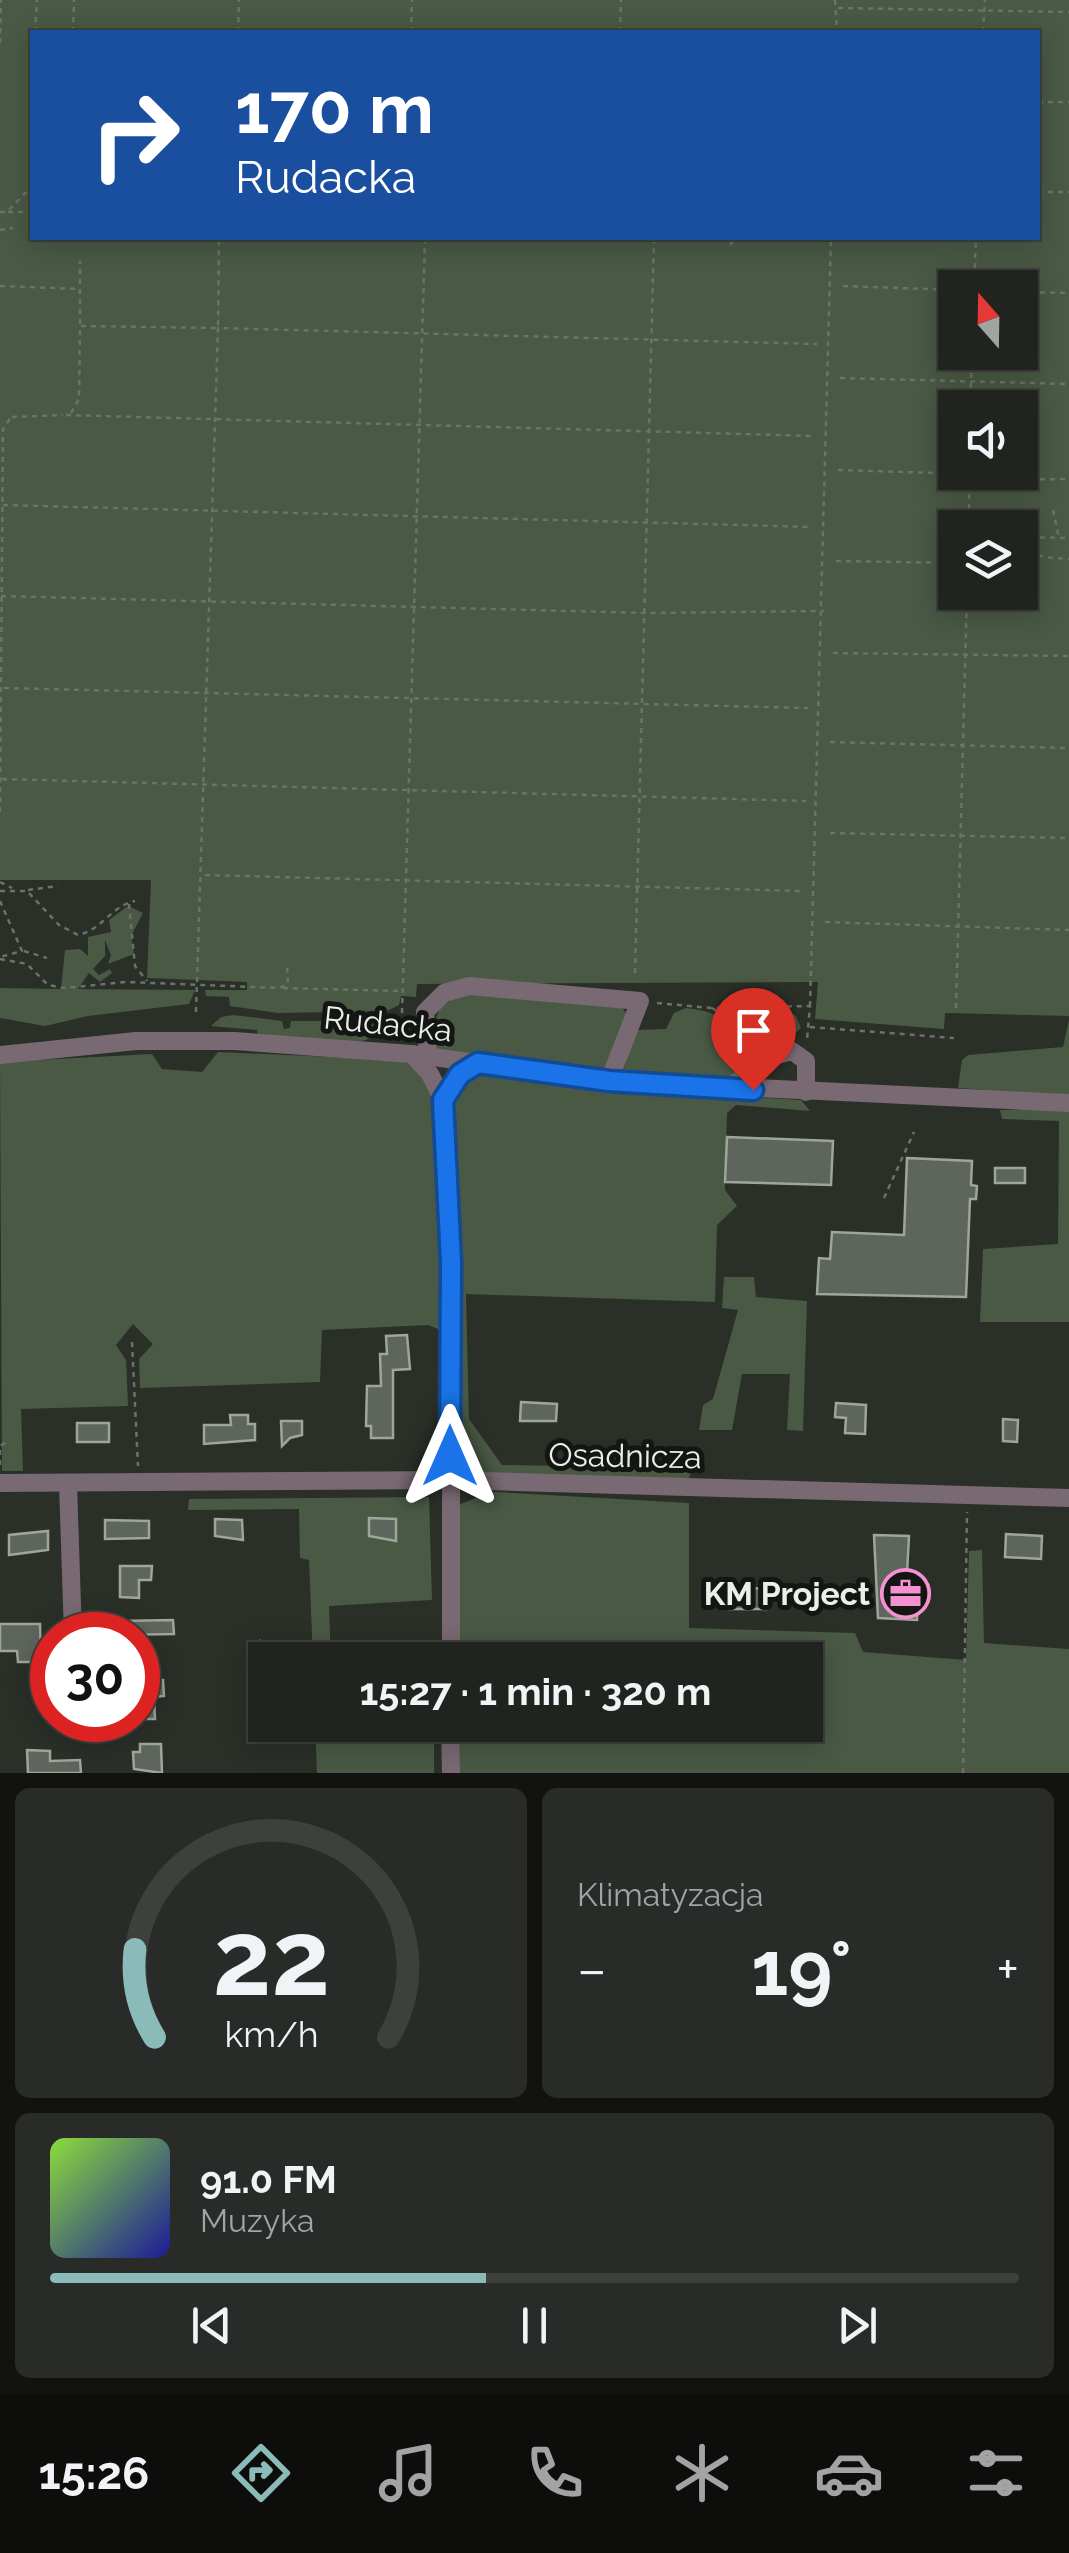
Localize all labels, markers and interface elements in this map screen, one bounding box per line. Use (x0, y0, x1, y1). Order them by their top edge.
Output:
text: 170 m (235, 67, 434, 149)
icon: right (70, 70, 200, 200)
text: Rudacka (235, 151, 416, 204)
north arrow (938, 270, 1038, 370)
map controls (938, 270, 1038, 610)
button: sound (938, 390, 1038, 490)
button: layers (938, 510, 1038, 610)
pin (711, 988, 796, 1091)
street label: Rudacka (322, 998, 454, 1049)
icon: arrive (726, 1003, 781, 1058)
position arrow (398, 1404, 502, 1508)
street label: Osadnicza (548, 1436, 702, 1475)
office icon: KM Project (879, 1568, 931, 1620)
place label: KM Project (704, 1575, 870, 1612)
speed limit sign: 30 (30, 1612, 160, 1742)
text: 15:27 · 1 min · 320 m (360, 1669, 711, 1714)
text: Klimatyzacja (577, 1876, 763, 1913)
text: 22 (212, 1897, 330, 2019)
text: 19° (751, 1924, 852, 2013)
text: − (577, 1937, 607, 2002)
text: + (996, 1937, 1019, 2002)
text: km/h (224, 2013, 318, 2055)
text: 91.0 FM (200, 2157, 337, 2202)
text: Muzyka (200, 2202, 315, 2239)
icon: previous (184, 2298, 239, 2353)
icon: pause (507, 2298, 562, 2353)
icon: next (830, 2298, 885, 2353)
icon: directions (226, 2438, 296, 2508)
icon: music (373, 2438, 443, 2508)
icon: phone (520, 2438, 590, 2508)
icon: climate (667, 2438, 737, 2508)
icon: car (814, 2438, 884, 2508)
icon: filters (961, 2438, 1031, 2508)
text: 15:26 (38, 2447, 149, 2500)

